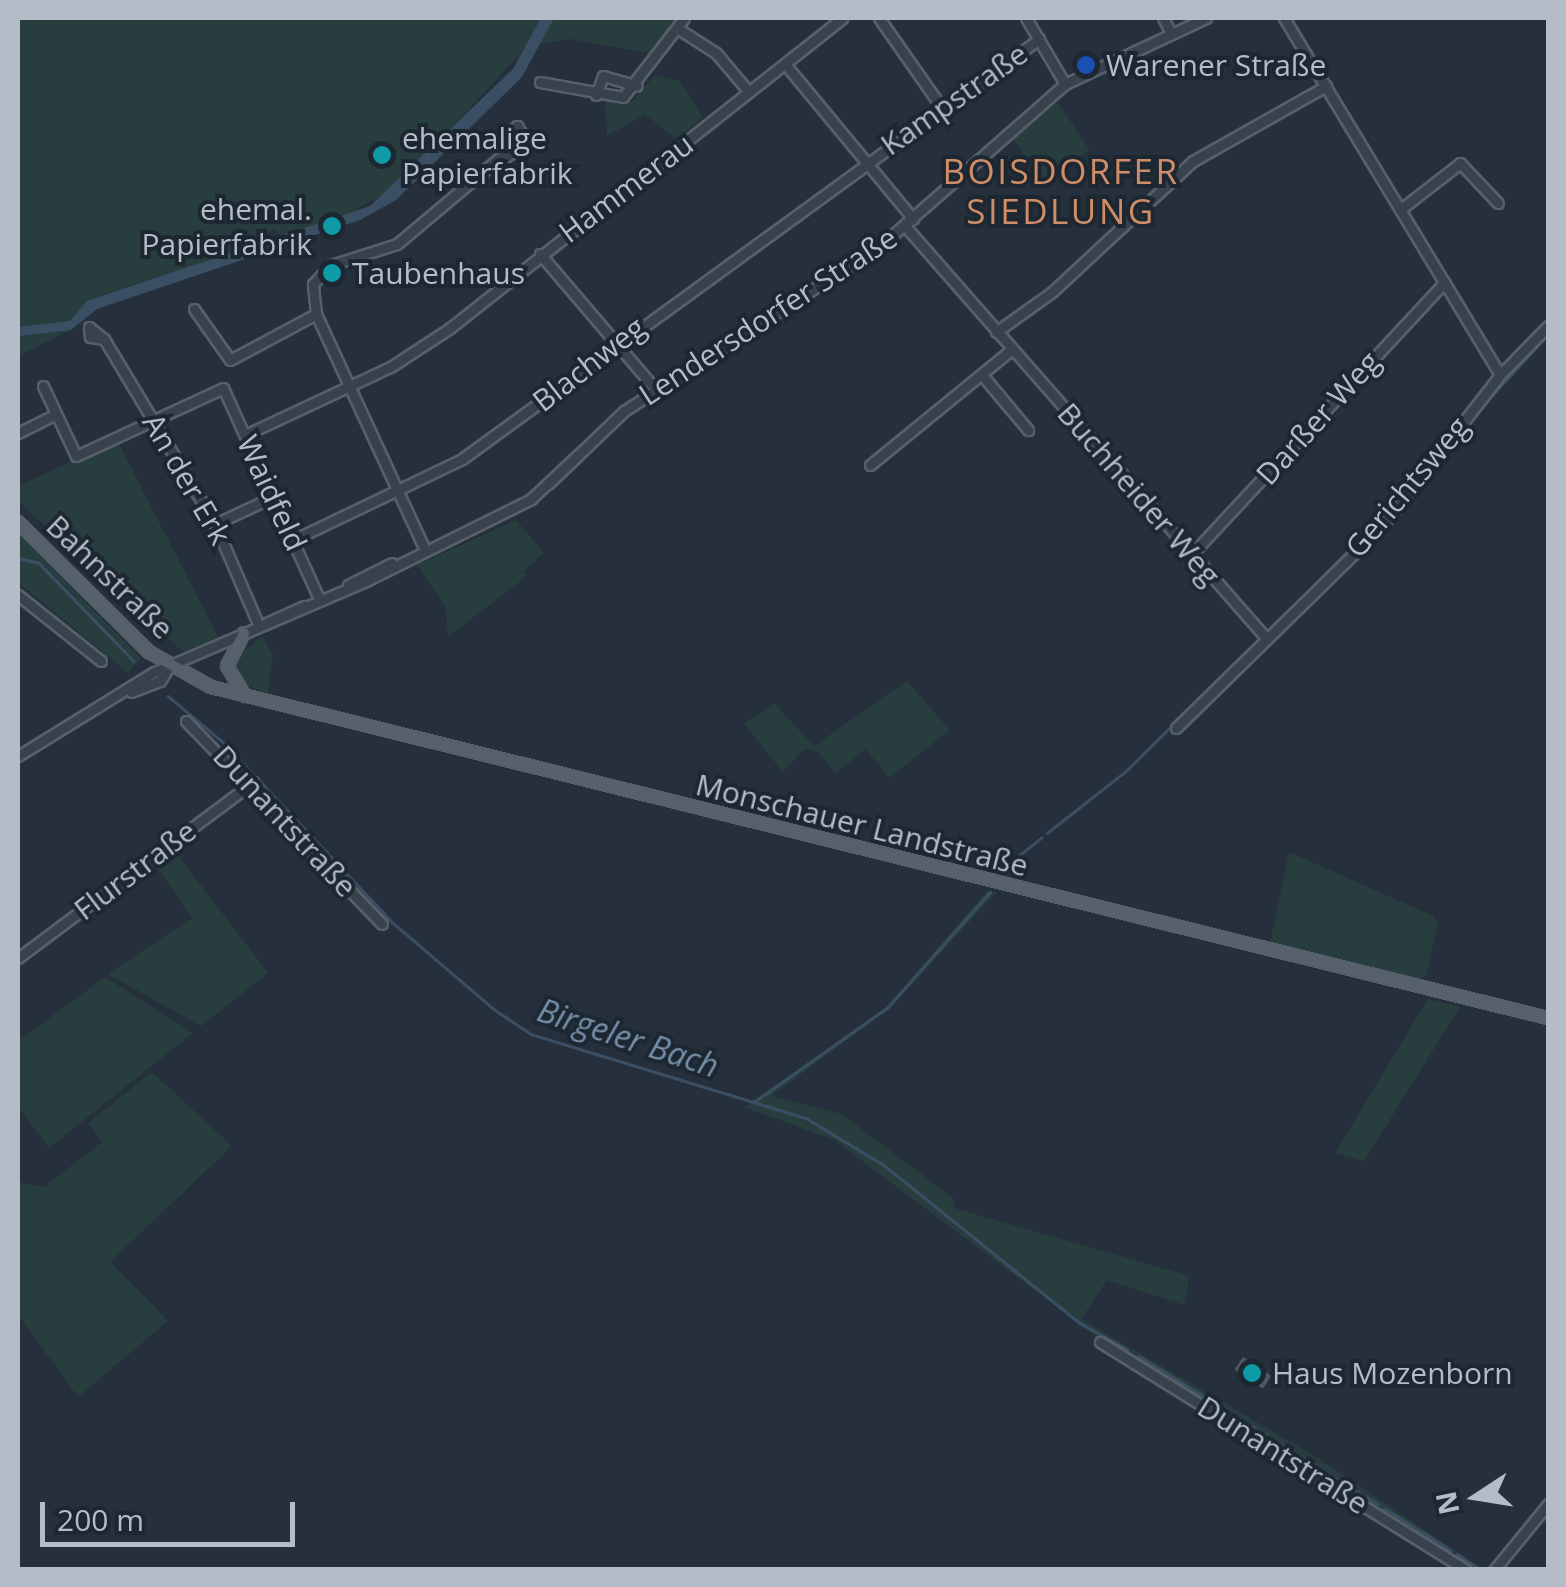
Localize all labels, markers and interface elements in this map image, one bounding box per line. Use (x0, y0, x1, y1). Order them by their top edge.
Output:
street label: Kampstraße (874, 35, 1034, 163)
place label: Warener Straße (1106, 47, 1326, 83)
marker: Warener Straße (1075, 54, 1097, 76)
place label: ehemalige Papierfabrik (402, 120, 572, 190)
street label: Hammerau (552, 126, 700, 250)
marker: ehemalige Papierfabrik (371, 144, 393, 166)
district label: BOISDORFER SIEDLUNG (942, 150, 1180, 232)
place label: ehemal. Papierfabrik (142, 191, 312, 262)
marker: ehemal. Papierfabrik (321, 215, 343, 237)
street label: Lendersdorfer Straße (632, 219, 904, 413)
place label: Taubenhaus (352, 255, 525, 291)
marker: Taubenhaus (321, 262, 343, 284)
street label: Blachweg (526, 309, 652, 419)
street label: Darßer Weg (1249, 344, 1387, 492)
street label: Buchheider Weg (1050, 396, 1228, 592)
street label: An der Erk (135, 407, 239, 551)
street label: Gerichtsweg (1338, 409, 1476, 565)
street label: Waidfeld (230, 430, 314, 556)
street label: Bahnstraße (39, 508, 181, 646)
street label: Dunantstraße (206, 738, 364, 904)
street label: Monschauer Landstraße (692, 766, 1032, 884)
street label: Flurstraße (67, 813, 203, 927)
water label: Birgeler Bach (533, 991, 723, 1085)
place label: Haus Mozenborn (1272, 1355, 1513, 1391)
marker: Haus Mozenborn (1241, 1362, 1263, 1384)
street label: Dunantstraße (1191, 1388, 1375, 1522)
north arrow (1426, 1447, 1526, 1547)
scale bar (45, 1482, 300, 1544)
text: N (1426, 1488, 1468, 1518)
text: 200 m (57, 1499, 144, 1540)

